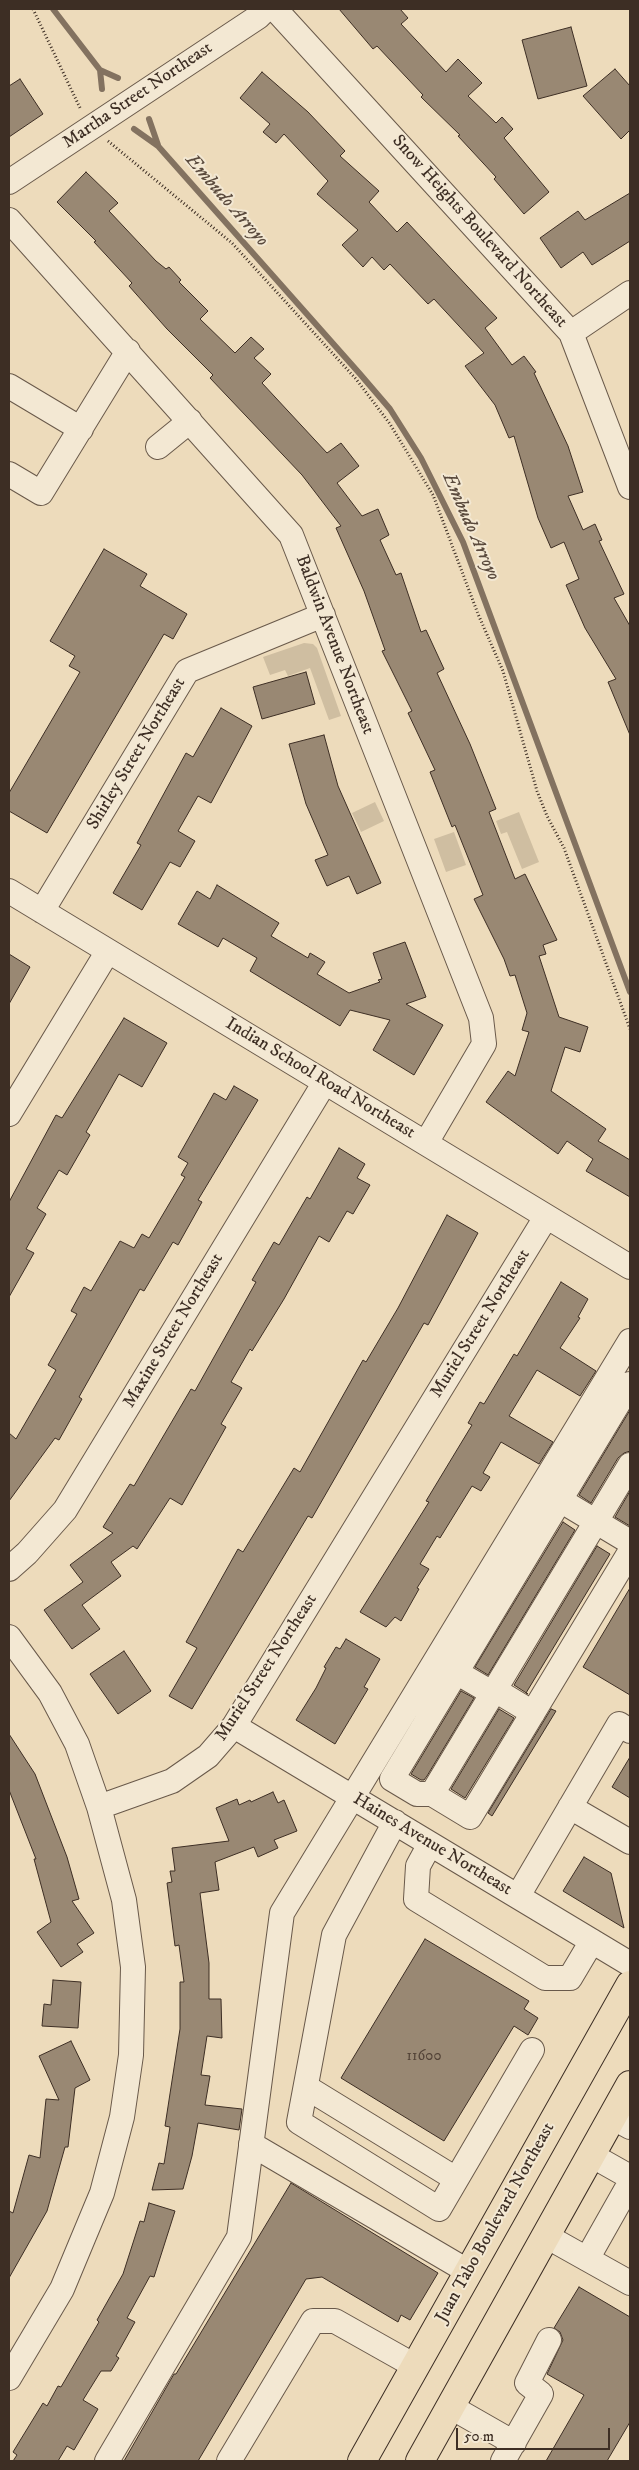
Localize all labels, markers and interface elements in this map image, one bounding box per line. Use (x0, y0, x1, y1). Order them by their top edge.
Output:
street label: Martha Street Northeast (59, 38, 217, 154)
street label: Snow Heights Boulevard Northeast (387, 131, 571, 333)
water label: Embudo Arroyo (180, 150, 272, 252)
water label: Embudo Arroyo (436, 470, 504, 584)
street label: Baldwin Avenue Northeast (290, 552, 378, 738)
street label: Shirley Street Northeast (83, 674, 191, 834)
street label: Indian School Road Northeast (221, 1014, 419, 1144)
street label: Muriel Street Northeast (426, 1246, 536, 1402)
street label: Maxine Street Northeast (119, 1250, 229, 1412)
street label: Muriel Street Northeast (211, 1590, 323, 1746)
street label: Haines Avenue Northeast (349, 1789, 515, 1901)
house number: 11600 (407, 2048, 441, 2066)
street label: Juan Tabo Boulevard Northeast (432, 2119, 560, 2327)
scale bar (459, 2418, 613, 2450)
text: 50 m (464, 2427, 494, 2446)

